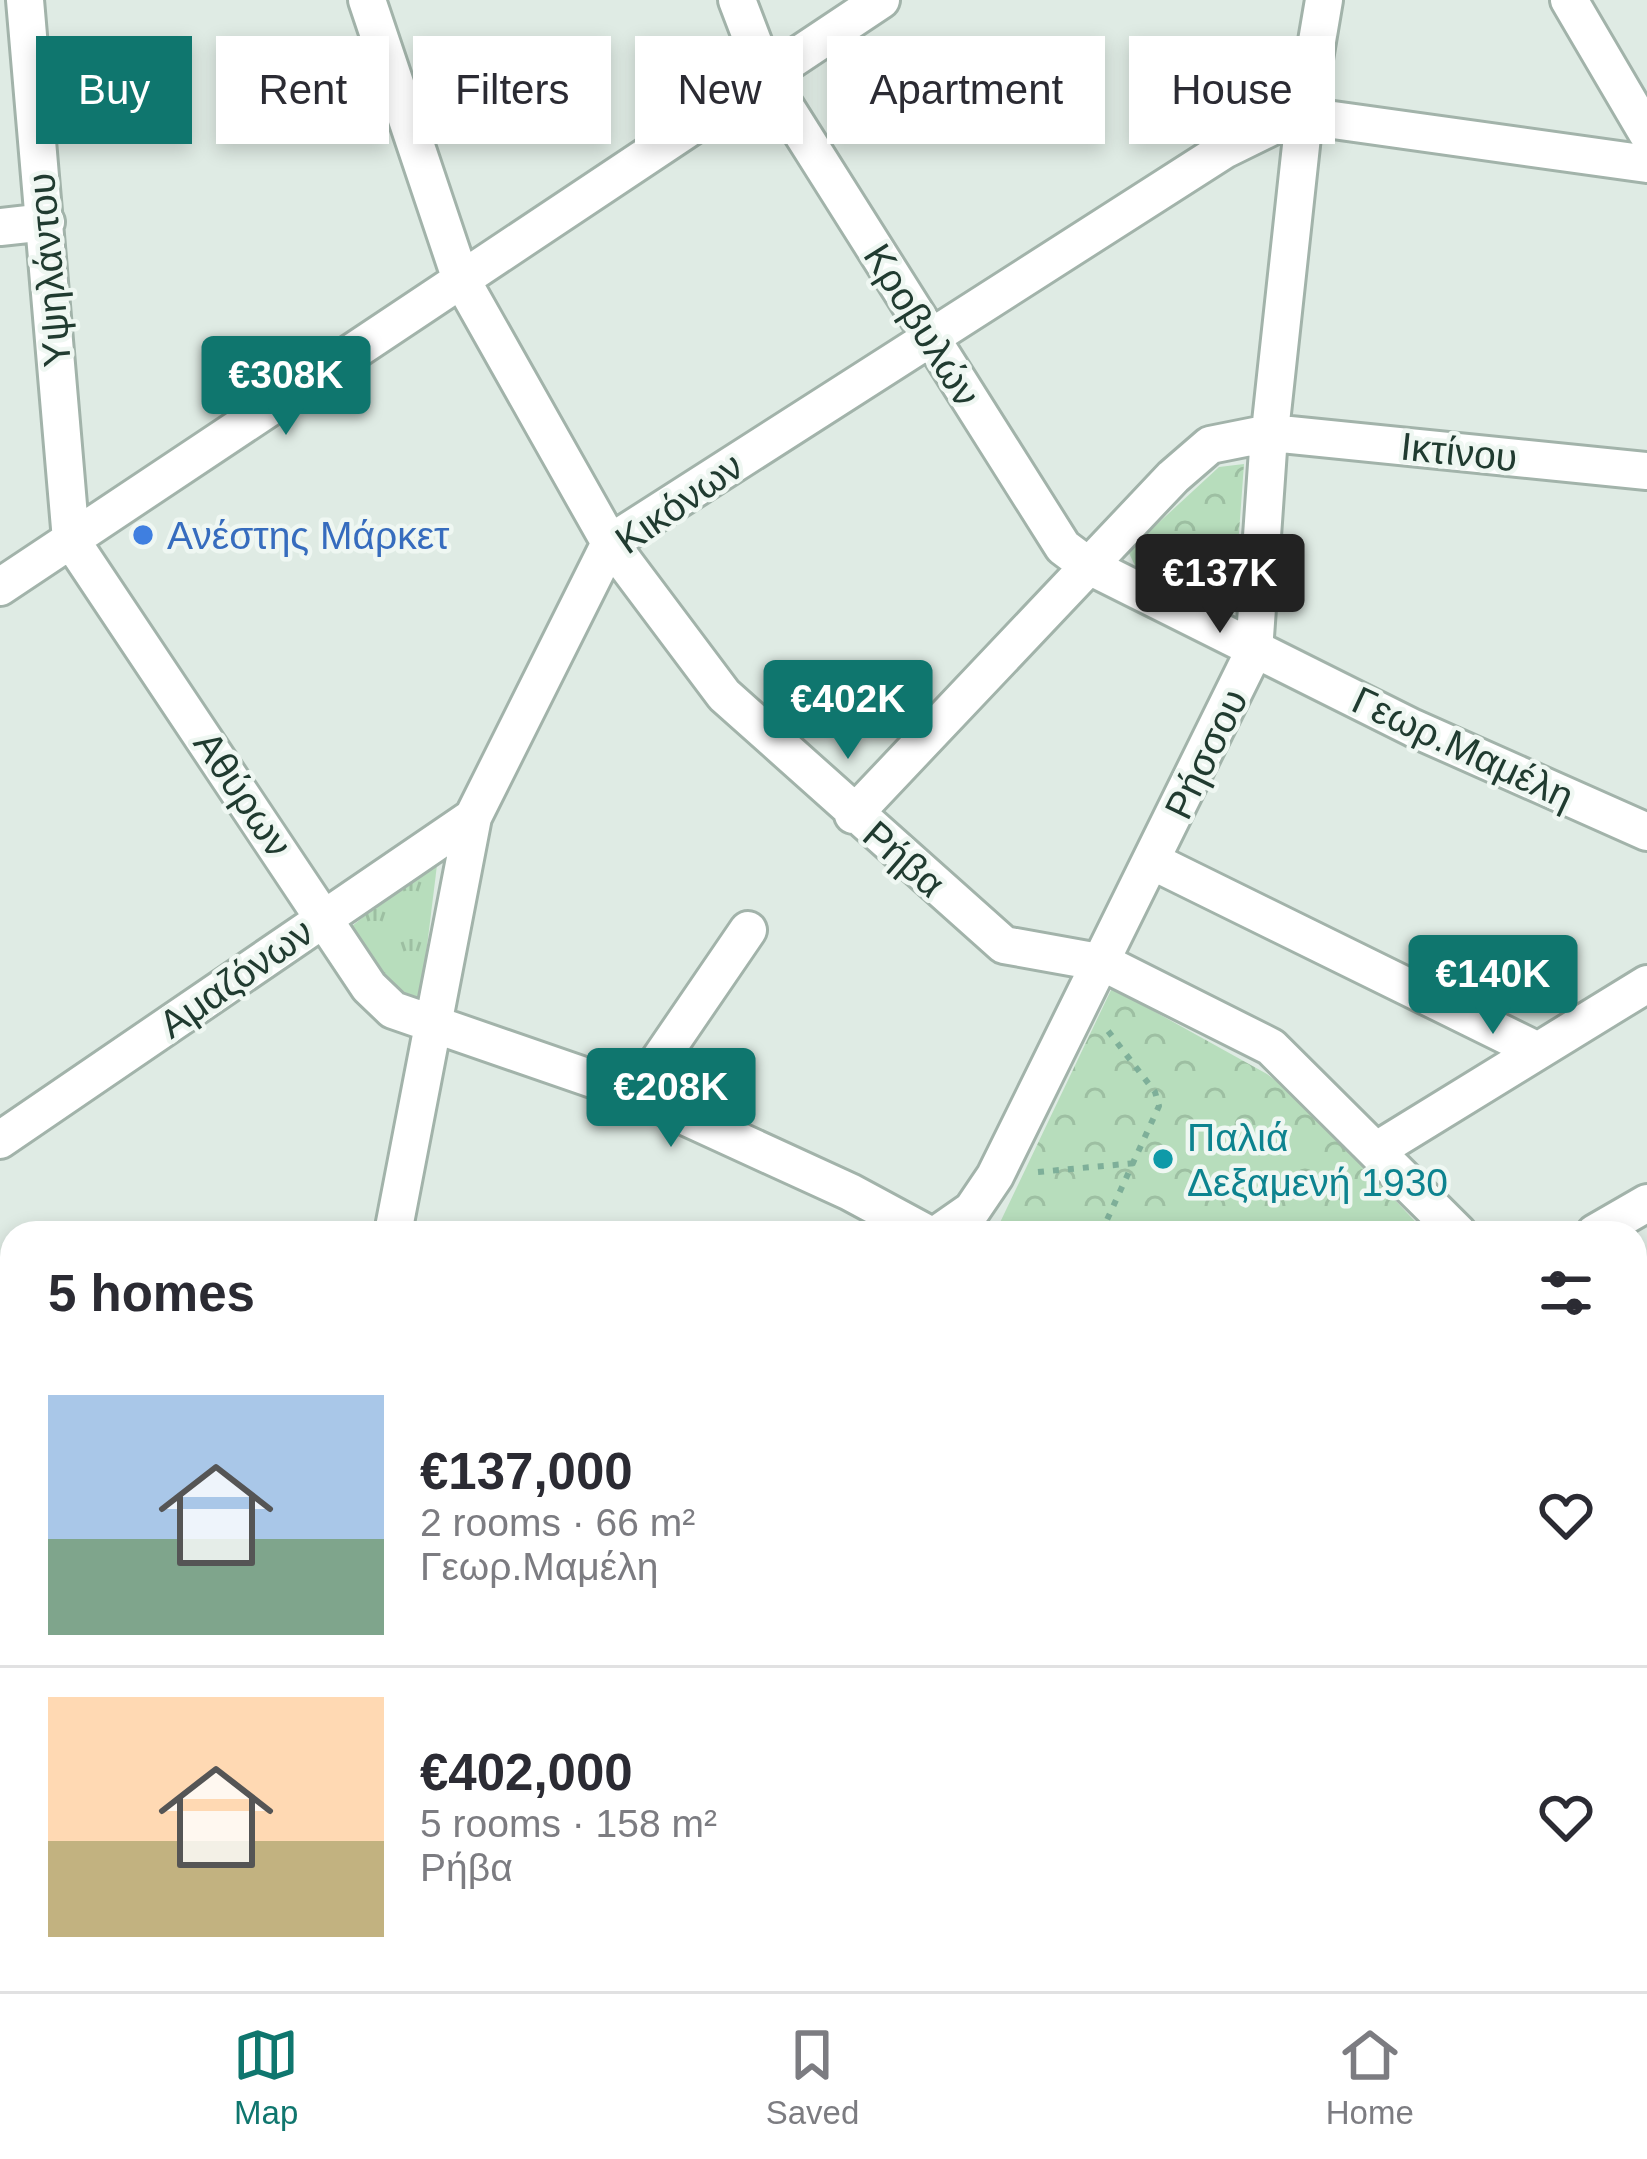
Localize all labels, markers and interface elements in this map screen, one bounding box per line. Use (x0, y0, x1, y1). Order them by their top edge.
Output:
chip: Buy (36, 36, 192, 144)
chip: Rent (216, 36, 389, 144)
chip: Filters (413, 36, 611, 144)
chip: New (635, 36, 803, 144)
chip: Apartment (827, 36, 1105, 144)
chip: House (1129, 36, 1335, 144)
street label: Υψηλάντου (19, 171, 79, 369)
street label: Κροβυλών (855, 236, 989, 414)
pin: €308K (202, 336, 370, 438)
text: €308K (229, 353, 343, 396)
street label: Ικτίνου (1399, 425, 1519, 479)
street label: Κικόνων (607, 444, 751, 562)
place label: Ανέστης Μάρκετ (167, 514, 450, 557)
marker: Ανέστης Μάρκετ (130, 522, 156, 548)
pin: €137K (1136, 534, 1304, 636)
text: €137K (1163, 551, 1277, 594)
pin: €402K (764, 660, 932, 762)
text: €402K (791, 677, 905, 720)
street label: Γεωρ.Μαμέλη (1346, 678, 1580, 818)
street label: Ρήσσου (1156, 682, 1256, 826)
street label: Αθύρων (186, 723, 300, 865)
street label: Ρήβα (855, 812, 953, 906)
street label: Αμαζόνων (151, 910, 321, 1046)
pin: €140K (1409, 935, 1577, 1037)
text: €140K (1436, 952, 1550, 995)
pin: €208K (587, 1048, 755, 1150)
text: €208K (614, 1065, 728, 1108)
place label: Παλιά Δεξαμενή 1930 (1187, 1116, 1448, 1204)
marker: Παλιά Δεξαμενή 1930 (1150, 1146, 1176, 1172)
icon: filters (1533, 1260, 1599, 1326)
text: 5 homes (48, 1265, 255, 1322)
icon: home (144, 1443, 288, 1587)
text: €137,000 (420, 1443, 633, 1500)
icon: heart (1533, 1482, 1599, 1548)
text: 2 rooms · 66 m² (420, 1501, 695, 1544)
text: Γεωρ.Μαμέλη (420, 1545, 658, 1588)
text: €402,000 (420, 1744, 633, 1801)
icon: home (144, 1745, 288, 1889)
icon: heart (1533, 1784, 1599, 1850)
text: 5 rooms · 158 m² (420, 1802, 717, 1845)
text: Ρήβα (420, 1846, 513, 1889)
tab: Map (233, 2022, 299, 2132)
tab: Saved (766, 2022, 859, 2132)
tab: Home (1326, 2022, 1414, 2132)

